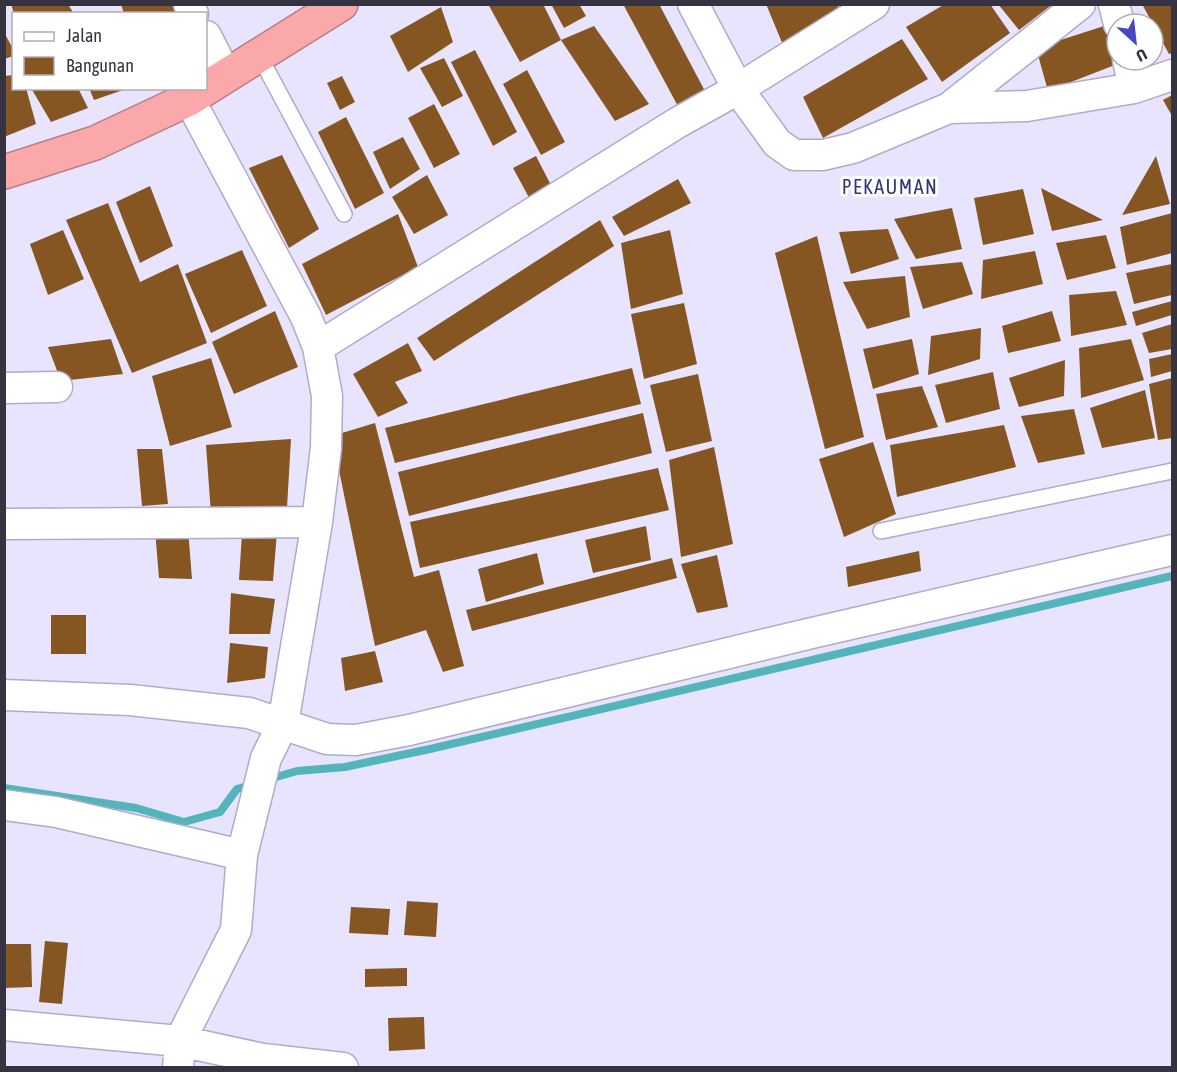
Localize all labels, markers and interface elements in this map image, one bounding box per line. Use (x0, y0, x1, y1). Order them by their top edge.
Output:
legend (12, 12, 207, 90)
north arrow (1105, 12, 1165, 72)
text: Jalan (66, 25, 102, 46)
text: U (1134, 45, 1150, 66)
text: Bangunan (66, 55, 134, 76)
district label: PEKAUMAN (842, 175, 938, 198)

